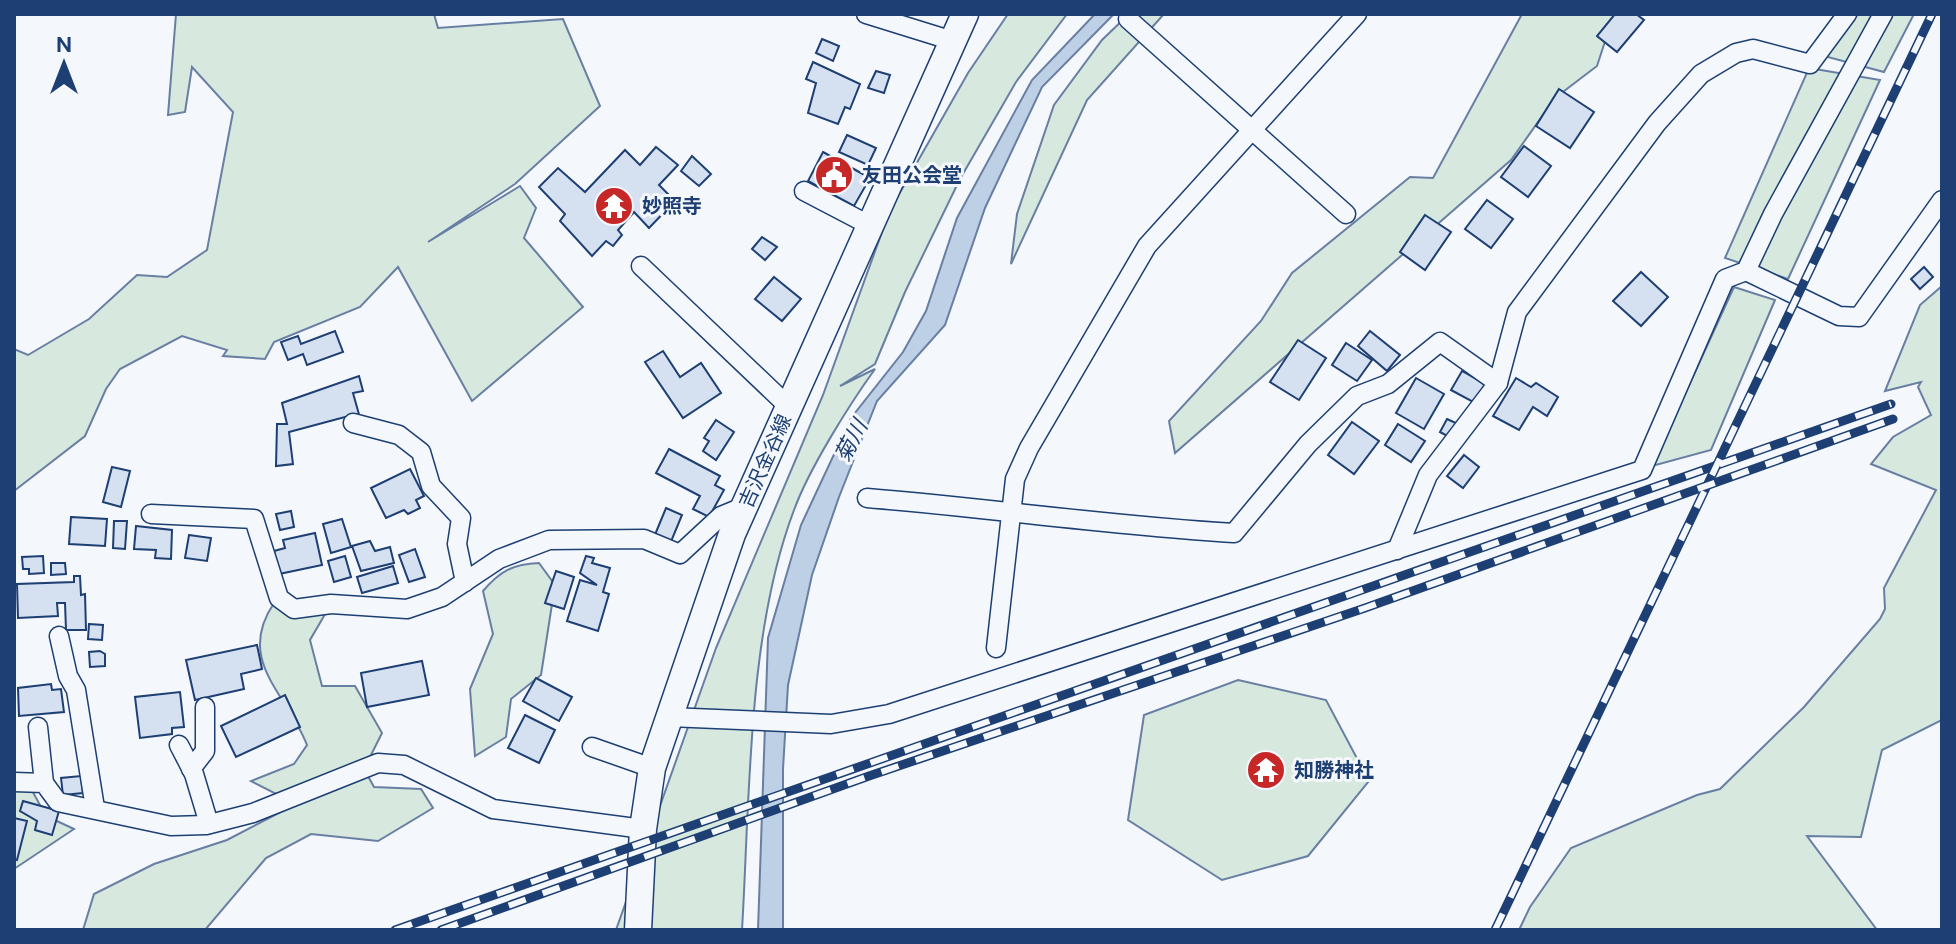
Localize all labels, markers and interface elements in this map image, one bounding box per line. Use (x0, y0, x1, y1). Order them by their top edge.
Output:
north arrow (24, 24, 104, 104)
text: N (56, 30, 72, 59)
public building icon: 友田公会堂 (813, 154, 855, 196)
place label: 友田公会堂 (862, 162, 962, 188)
temple icon: 妙照寺 (593, 185, 635, 227)
place label: 妙照寺 (642, 193, 702, 219)
street label: 吉沢金谷線 (733, 410, 797, 512)
water label: 菊川 (828, 413, 875, 467)
temple icon: 知勝神社 (1245, 749, 1287, 791)
place label: 知勝神社 (1294, 757, 1374, 783)

